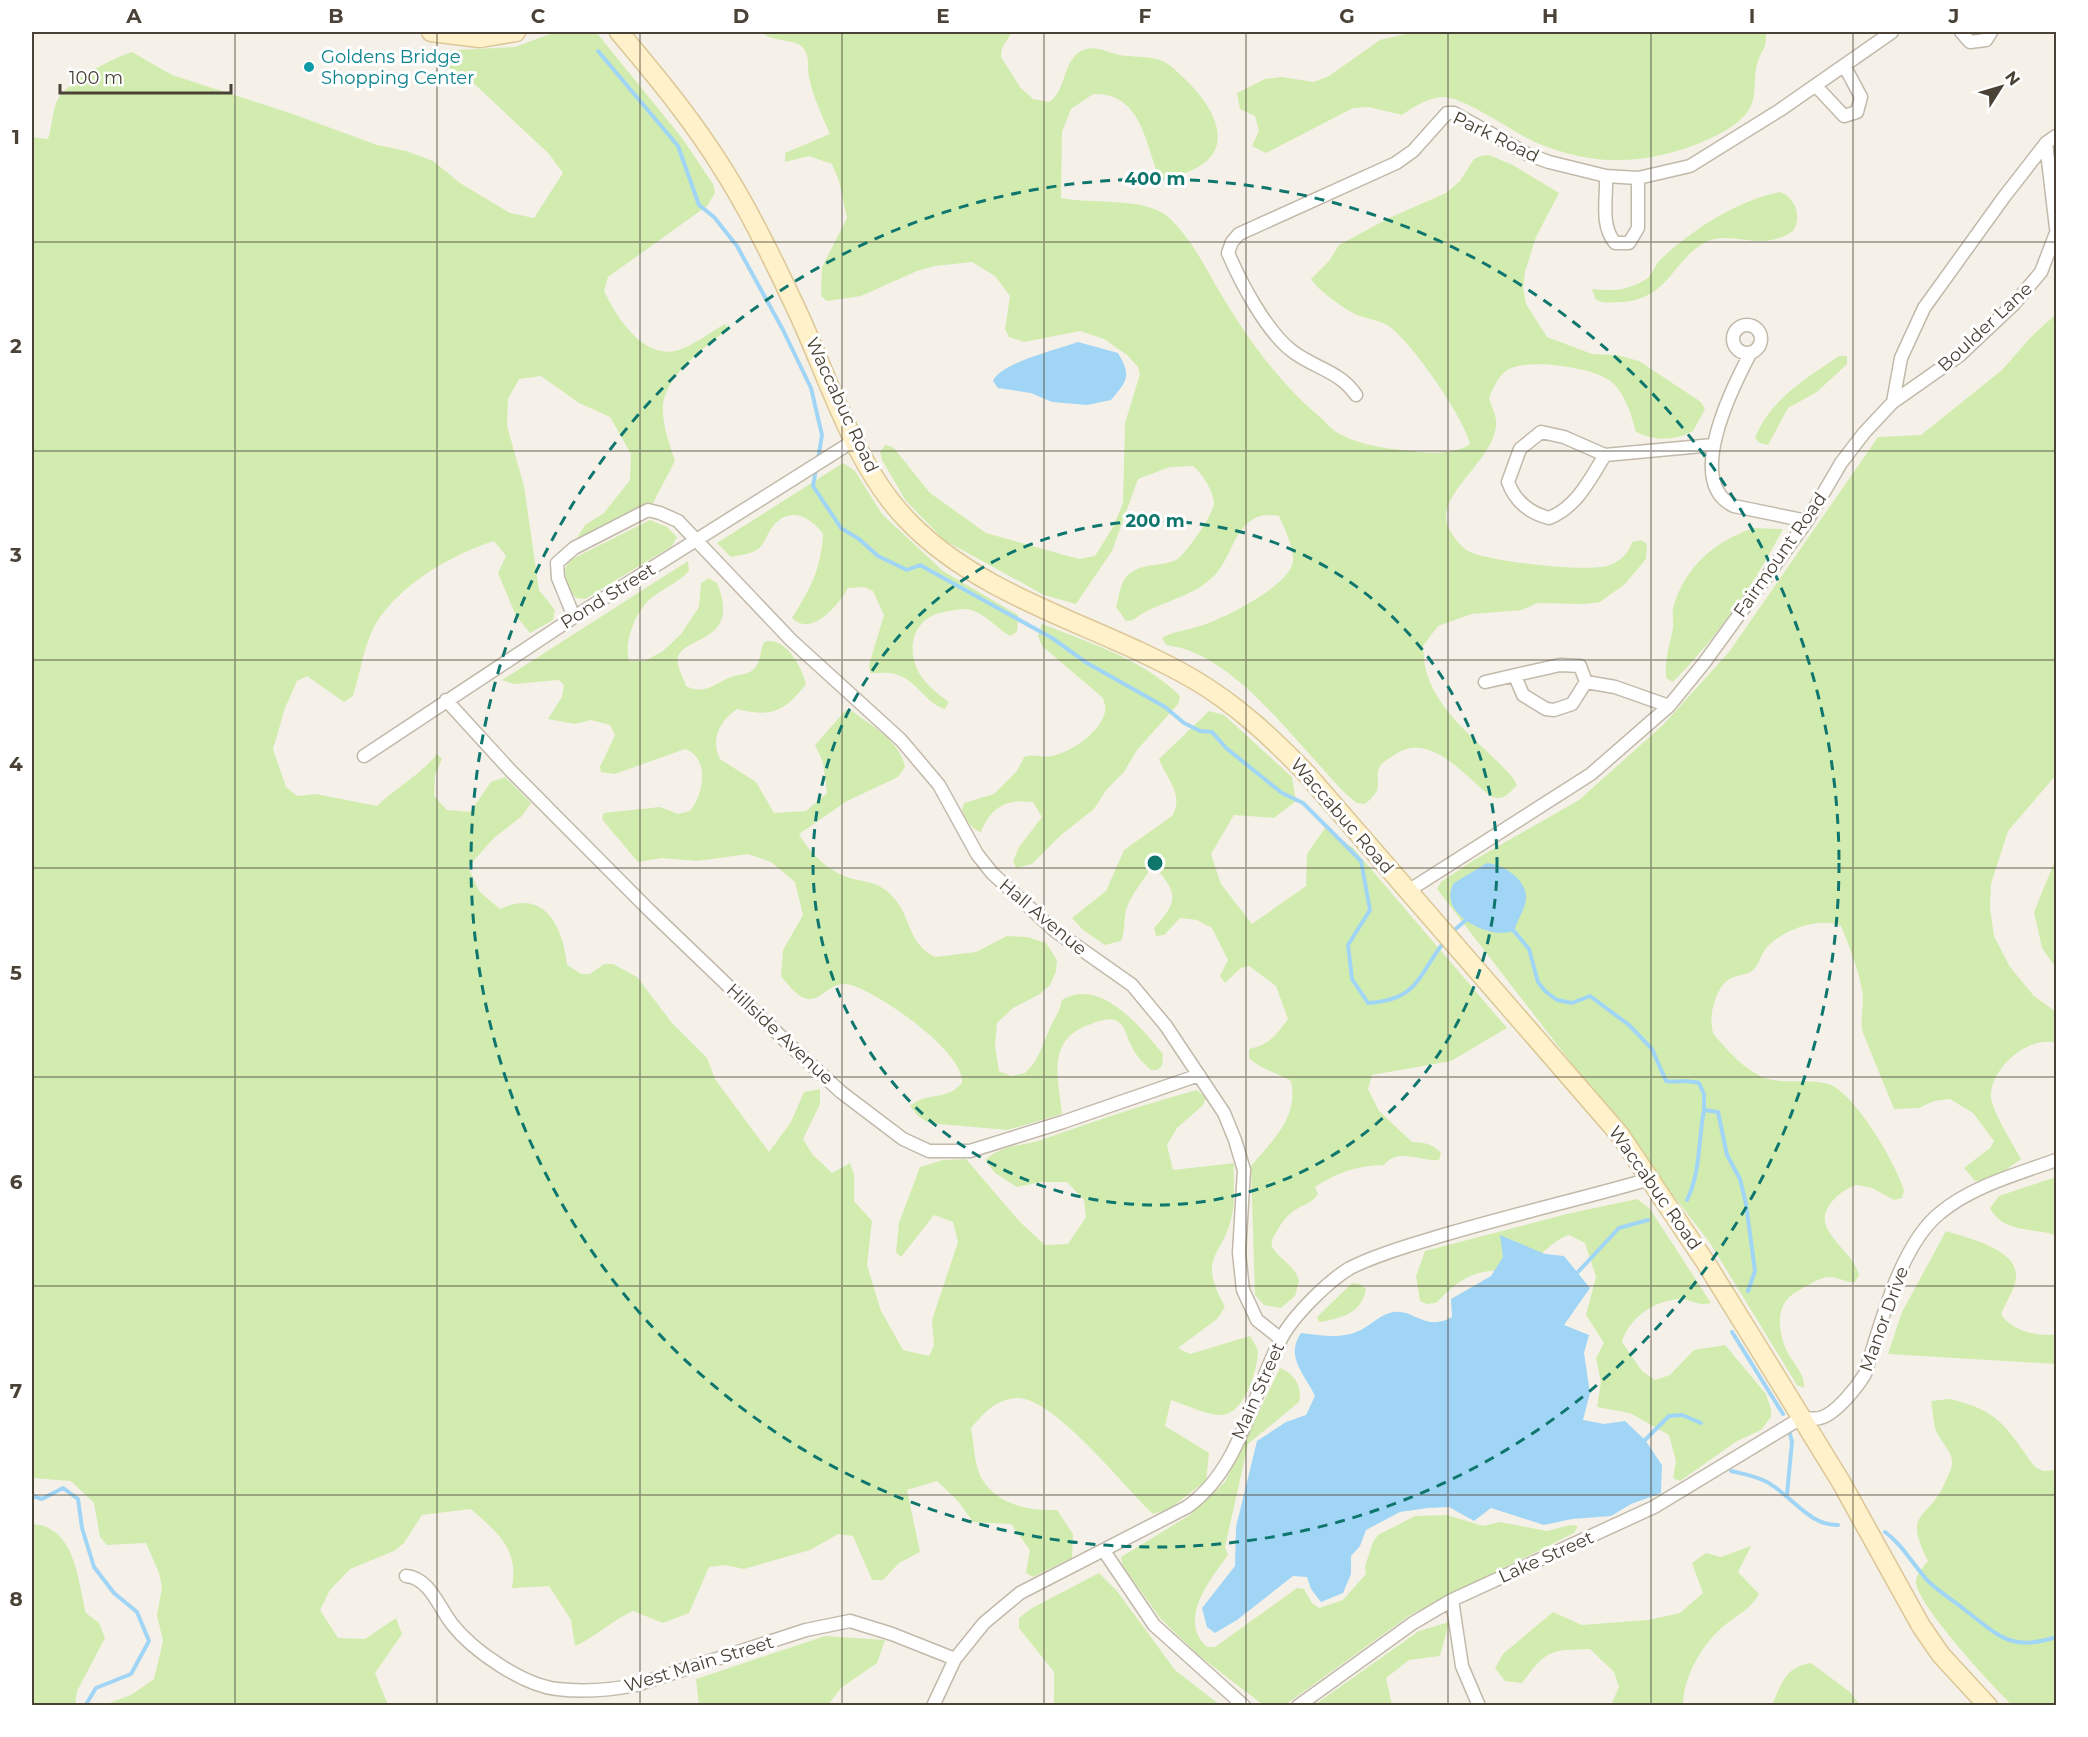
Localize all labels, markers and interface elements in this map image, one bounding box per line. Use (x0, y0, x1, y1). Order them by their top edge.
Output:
text: A (125, 4, 142, 28)
text: B (328, 4, 344, 28)
text: C (531, 4, 546, 28)
text: D (733, 4, 749, 28)
text: E (936, 4, 950, 28)
text: F (1139, 4, 1152, 28)
text: G (1339, 4, 1355, 28)
text: H (1542, 4, 1558, 28)
text: I (1749, 4, 1755, 28)
text: J (1948, 4, 1959, 28)
place label: Goldens Bridge Shopping Center (321, 46, 474, 89)
scale bar (60, 57, 231, 95)
north arrow (1971, 57, 2031, 117)
marker: Goldens Bridge Shopping Center (302, 60, 316, 74)
text: 100 m (69, 67, 123, 89)
text: N (2001, 67, 2024, 89)
street label: Park Road (1449, 107, 1543, 167)
text: 1 (12, 125, 20, 149)
text: 400 m (1125, 168, 1185, 190)
street label: Boulder Lane (1933, 278, 2037, 376)
text: 2 (10, 334, 22, 358)
street label: Waccabuc Road (801, 334, 883, 476)
street label: Fairmount Road (1729, 488, 1831, 622)
text: 200 m (1125, 510, 1185, 532)
text: 3 (9, 543, 22, 567)
street label: Pond Street (557, 558, 659, 634)
text: 4 (9, 752, 23, 776)
street label: Waccabuc Road (1286, 753, 1398, 879)
centre of rings (1145, 853, 1165, 873)
street label: Hall Avenue (995, 874, 1091, 960)
text: 5 (10, 961, 22, 985)
street label: Hillside Avenue (722, 979, 838, 1089)
street label: Waccabuc Road (1604, 1122, 1706, 1254)
text: 6 (10, 1170, 23, 1194)
street label: Manor Drive (1855, 1263, 1913, 1375)
street label: Main Street (1227, 1339, 1289, 1443)
text: 7 (10, 1379, 22, 1403)
street label: Lake Street (1495, 1526, 1597, 1588)
text: 8 (9, 1587, 23, 1611)
street label: West Main Street (622, 1631, 776, 1697)

